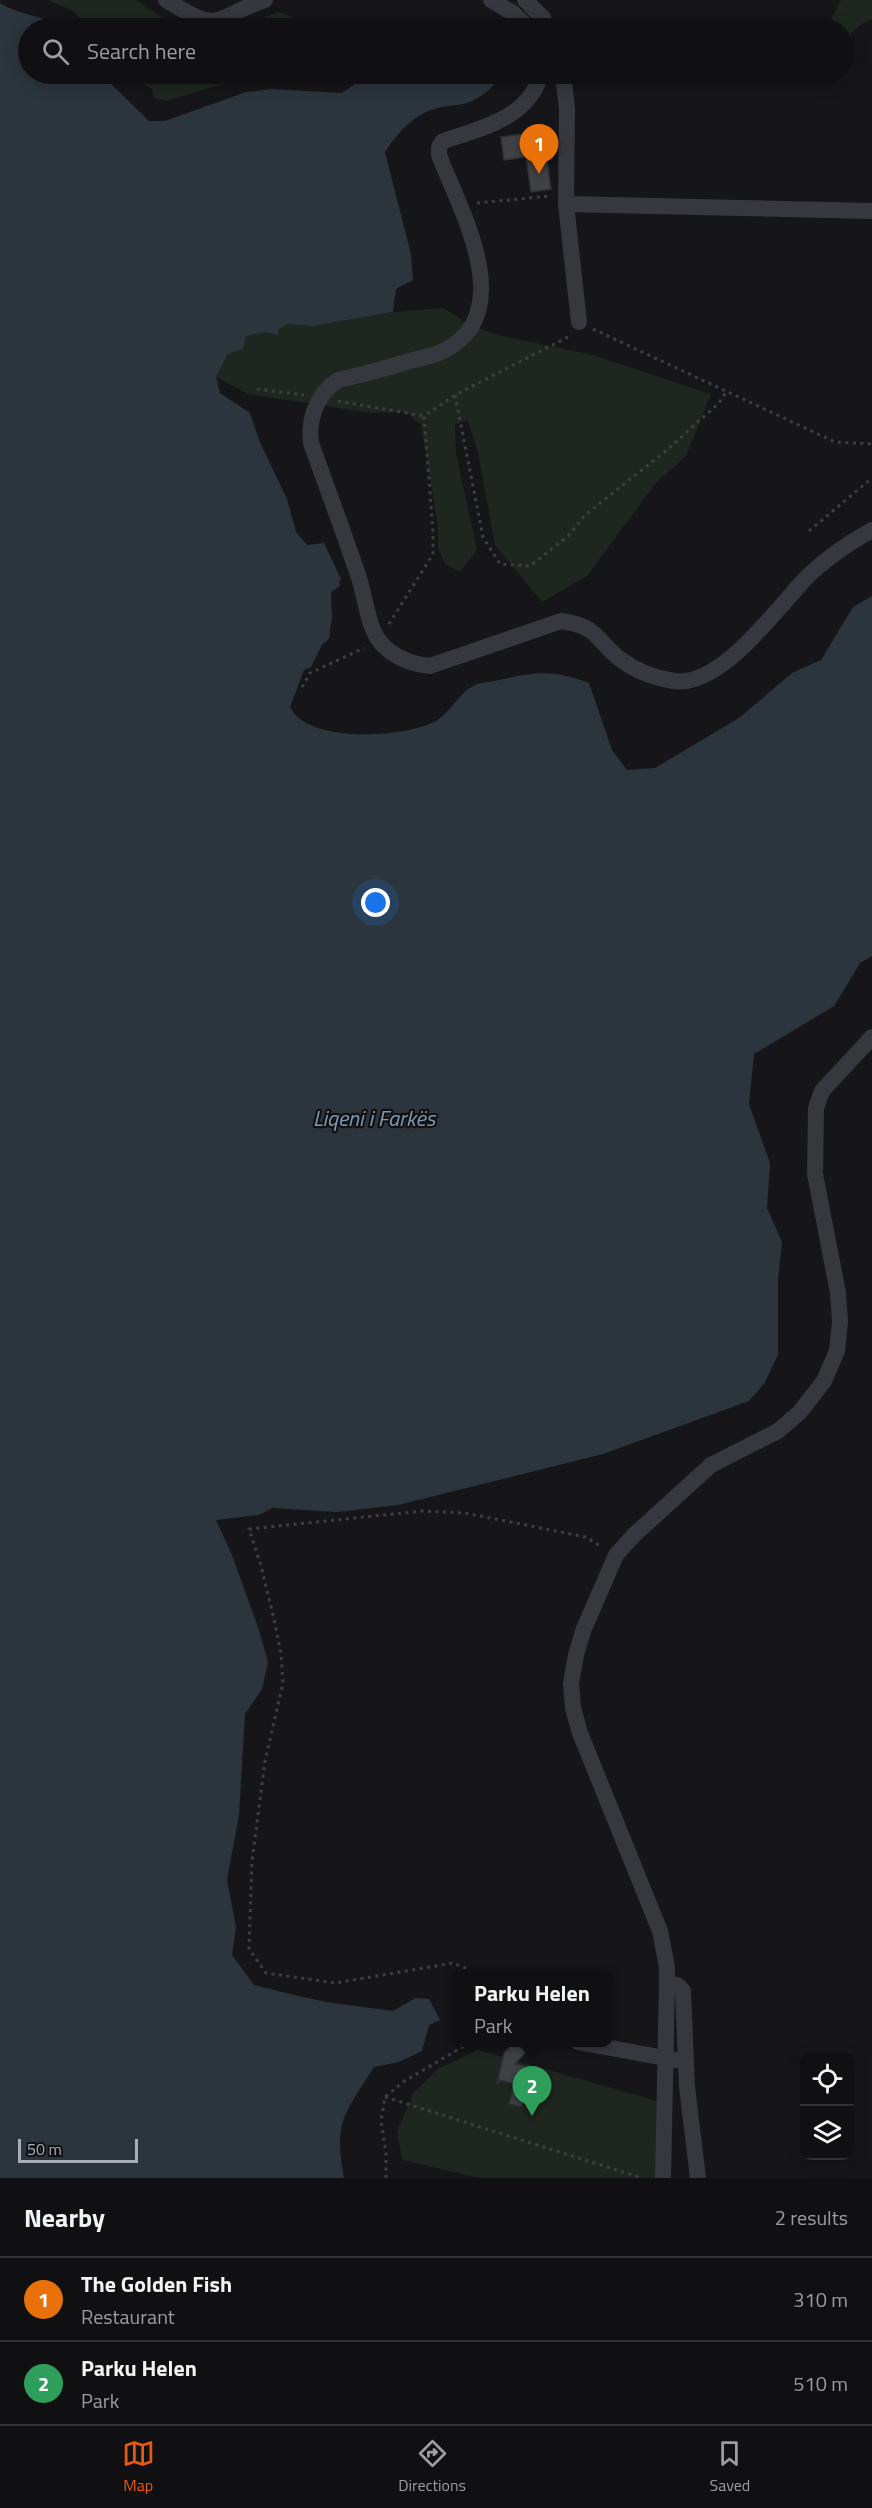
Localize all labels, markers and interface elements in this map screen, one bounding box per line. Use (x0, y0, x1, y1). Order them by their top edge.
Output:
search box (18, 18, 854, 84)
text: Search here (87, 34, 196, 68)
icon: search (39, 35, 72, 68)
pin: 1 (520, 124, 558, 174)
your location (361, 888, 390, 917)
water label: Liqeni i Farkës (313, 1101, 437, 1135)
popup (451, 1969, 613, 2047)
text: Parku Helen (474, 1976, 590, 2010)
text: Park (474, 2010, 512, 2041)
map controls (800, 2052, 854, 2160)
button: locate (800, 2052, 854, 2106)
pin: 2 (512, 2066, 552, 2116)
button: layers (800, 2106, 854, 2160)
scale bar (18, 2136, 138, 2164)
text: 50 m (27, 2137, 62, 2161)
text: Nearby (24, 2198, 105, 2237)
text: 2 results (775, 2202, 848, 2233)
text: The Golden Fish (81, 2267, 232, 2301)
text: 1 (38, 2284, 49, 2315)
text: 310 m (793, 2284, 848, 2315)
text: Restaurant (81, 2301, 175, 2332)
text: Parku Helen (81, 2351, 197, 2385)
text: 2 (38, 2368, 49, 2399)
text: 510 m (793, 2368, 848, 2399)
text: Park (81, 2385, 119, 2416)
tab: Map (122, 2437, 155, 2497)
tab: Directions (398, 2437, 466, 2497)
tab: Saved (710, 2437, 750, 2497)

